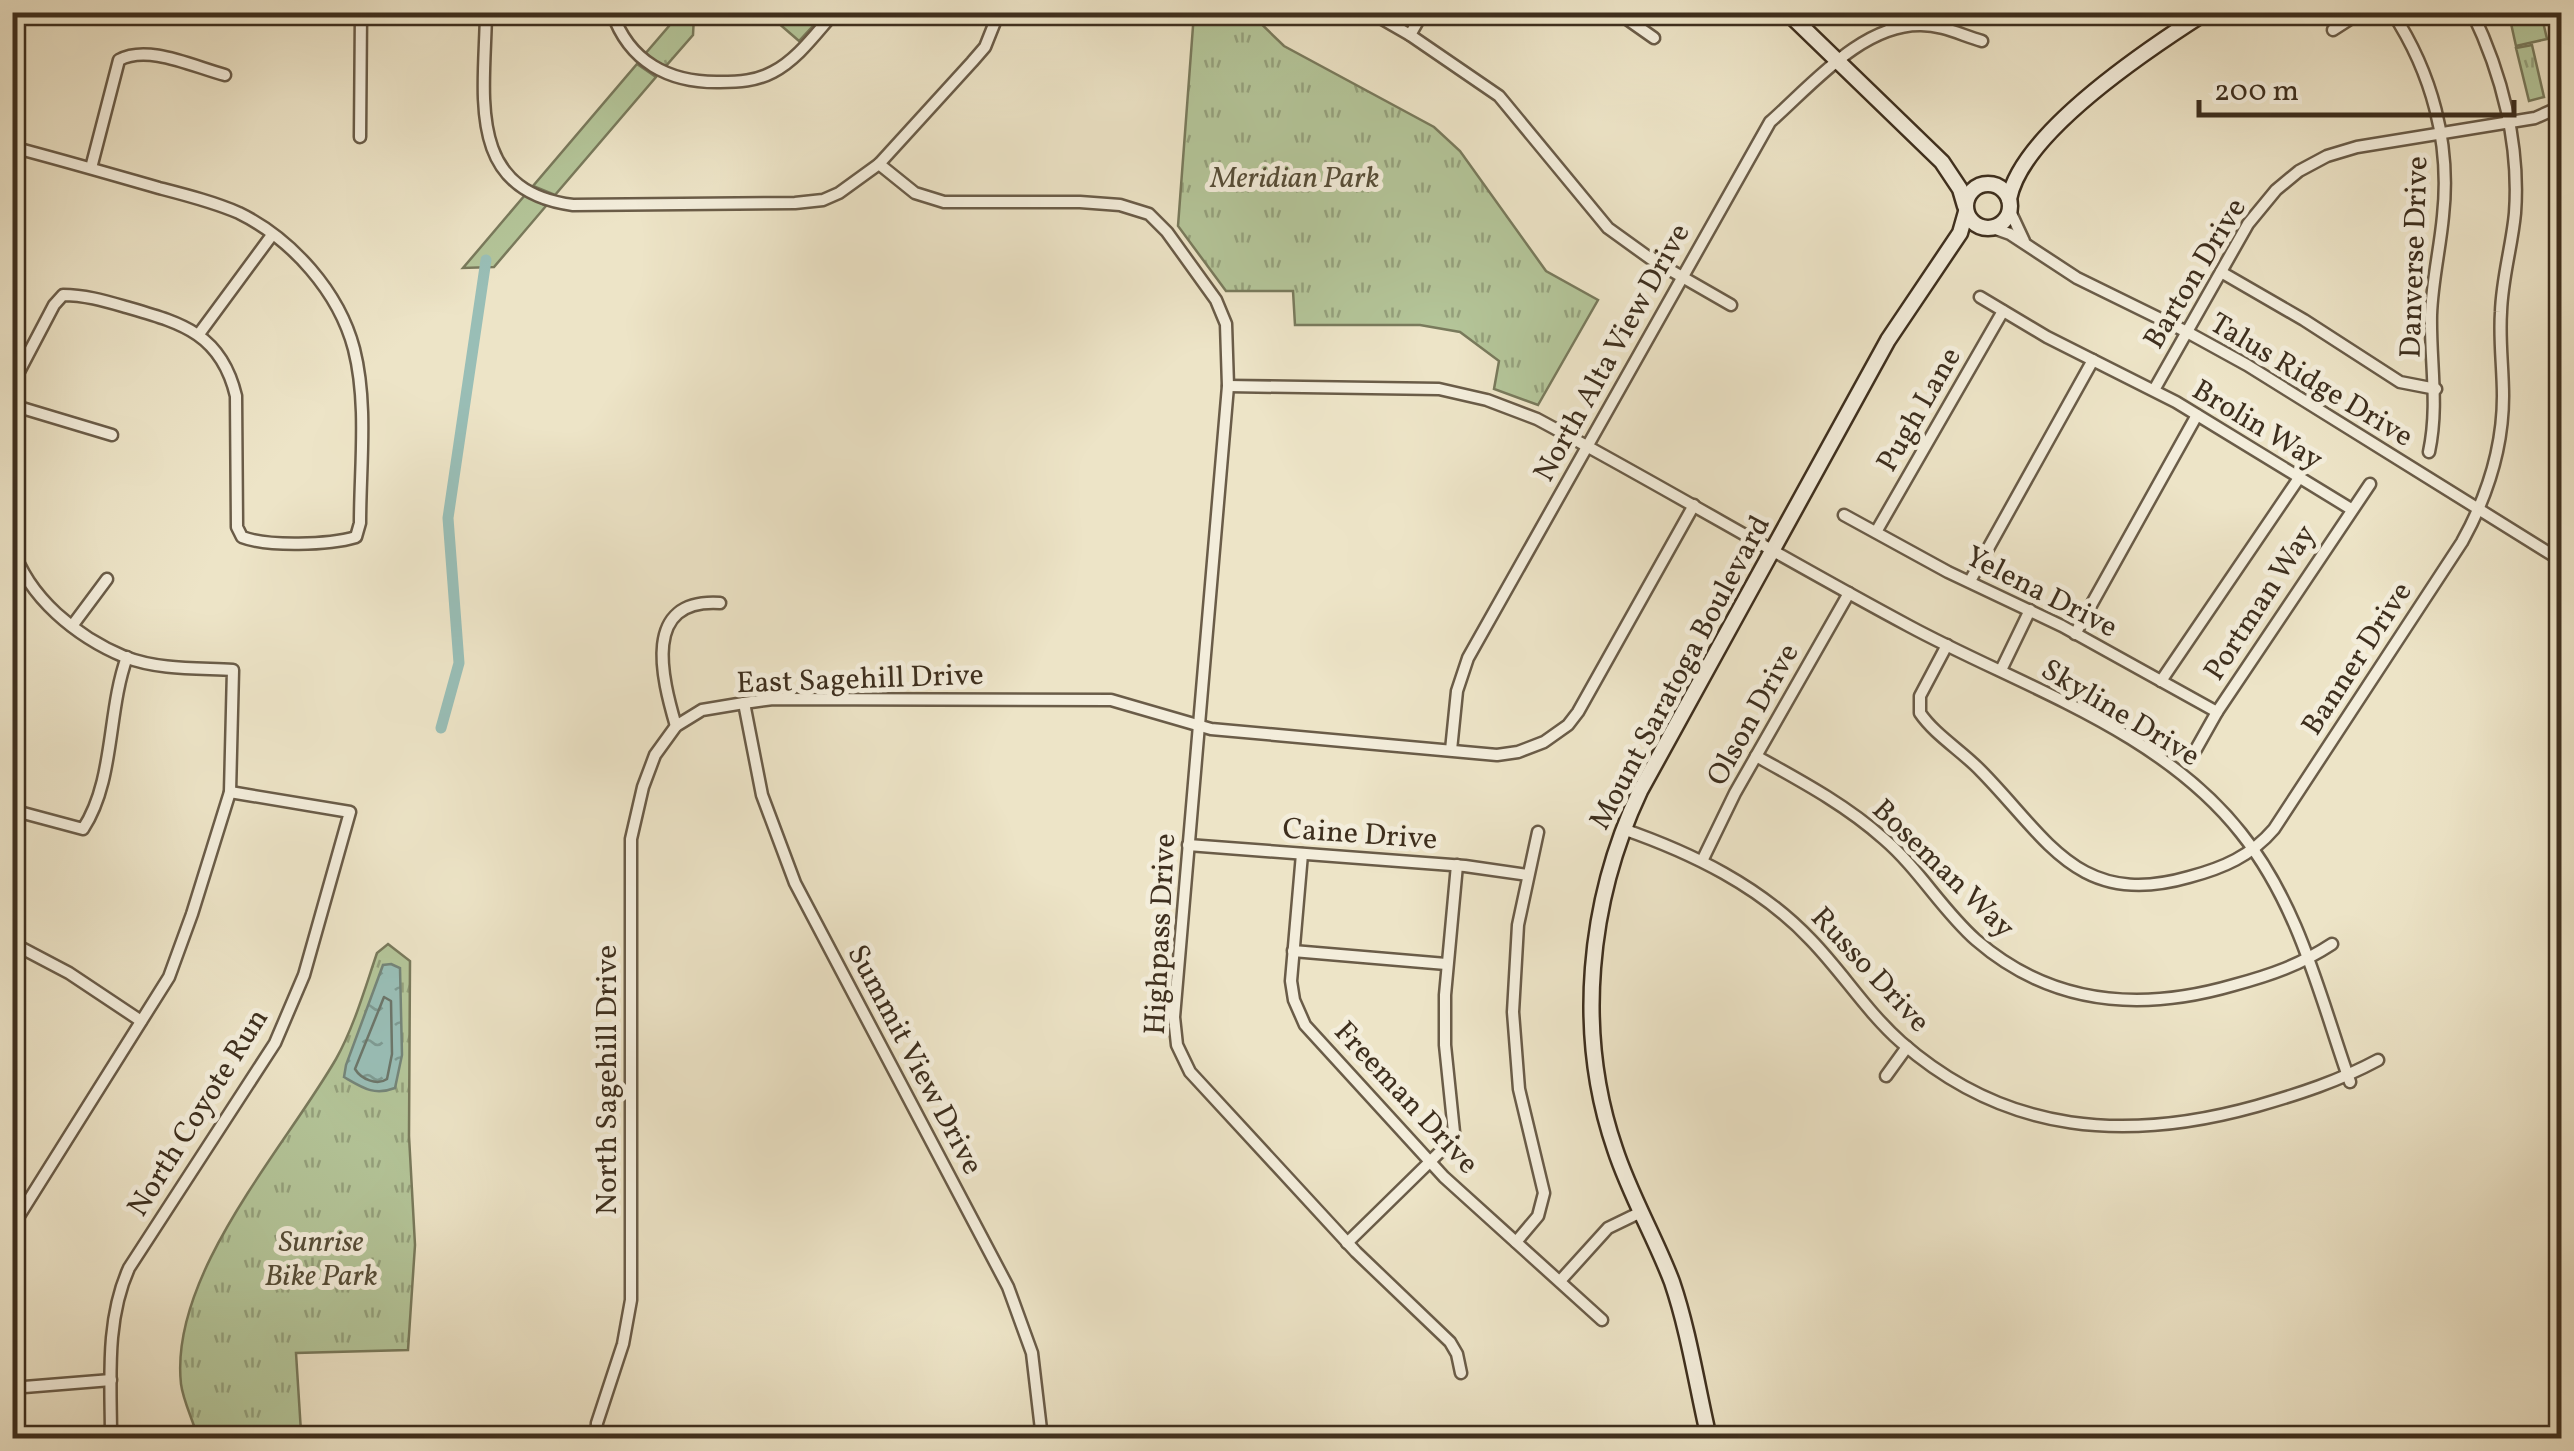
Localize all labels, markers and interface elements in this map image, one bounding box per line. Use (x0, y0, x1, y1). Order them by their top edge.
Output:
scale bar (2199, 55, 2514, 117)
text: 200 m (2214, 71, 2299, 113)
street label: Danverse Drive (2390, 155, 2440, 359)
park label: Meridian Park (1210, 158, 1380, 200)
street label: Barton Drive (2134, 191, 2257, 358)
street label: North Alta View Drive (1524, 216, 1701, 490)
street label: Talus Ridge Drive (2201, 303, 2421, 458)
street label: Pugh Lane (1867, 340, 1972, 480)
street label: Brolin Way (2183, 370, 2330, 481)
street label: Mount Saratoga Boulevard (1580, 508, 1782, 837)
street label: Portman Way (2194, 517, 2327, 689)
street label: Yelena Drive (1958, 536, 2124, 649)
street label: Banner Drive (2292, 574, 2423, 744)
street label: Olson Drive (1697, 636, 1810, 794)
street label: Skyline Drive (2033, 650, 2207, 778)
street label: East Sagehill Drive (736, 655, 984, 705)
street label: Boseman Way (1862, 790, 2024, 949)
street label: Caine Drive (1281, 809, 1439, 861)
street label: Highpass Drive (1135, 832, 1187, 1036)
street label: Russo Drive (1800, 898, 1939, 1043)
street label: Summit View Drive (836, 938, 993, 1182)
street label: North Sagehill Drive (587, 945, 629, 1215)
street label: North Coyote Run (118, 1001, 280, 1225)
street label: Freeman Drive (1323, 1013, 1488, 1184)
park label: Sunrise Bike Park (264, 1222, 378, 1298)

